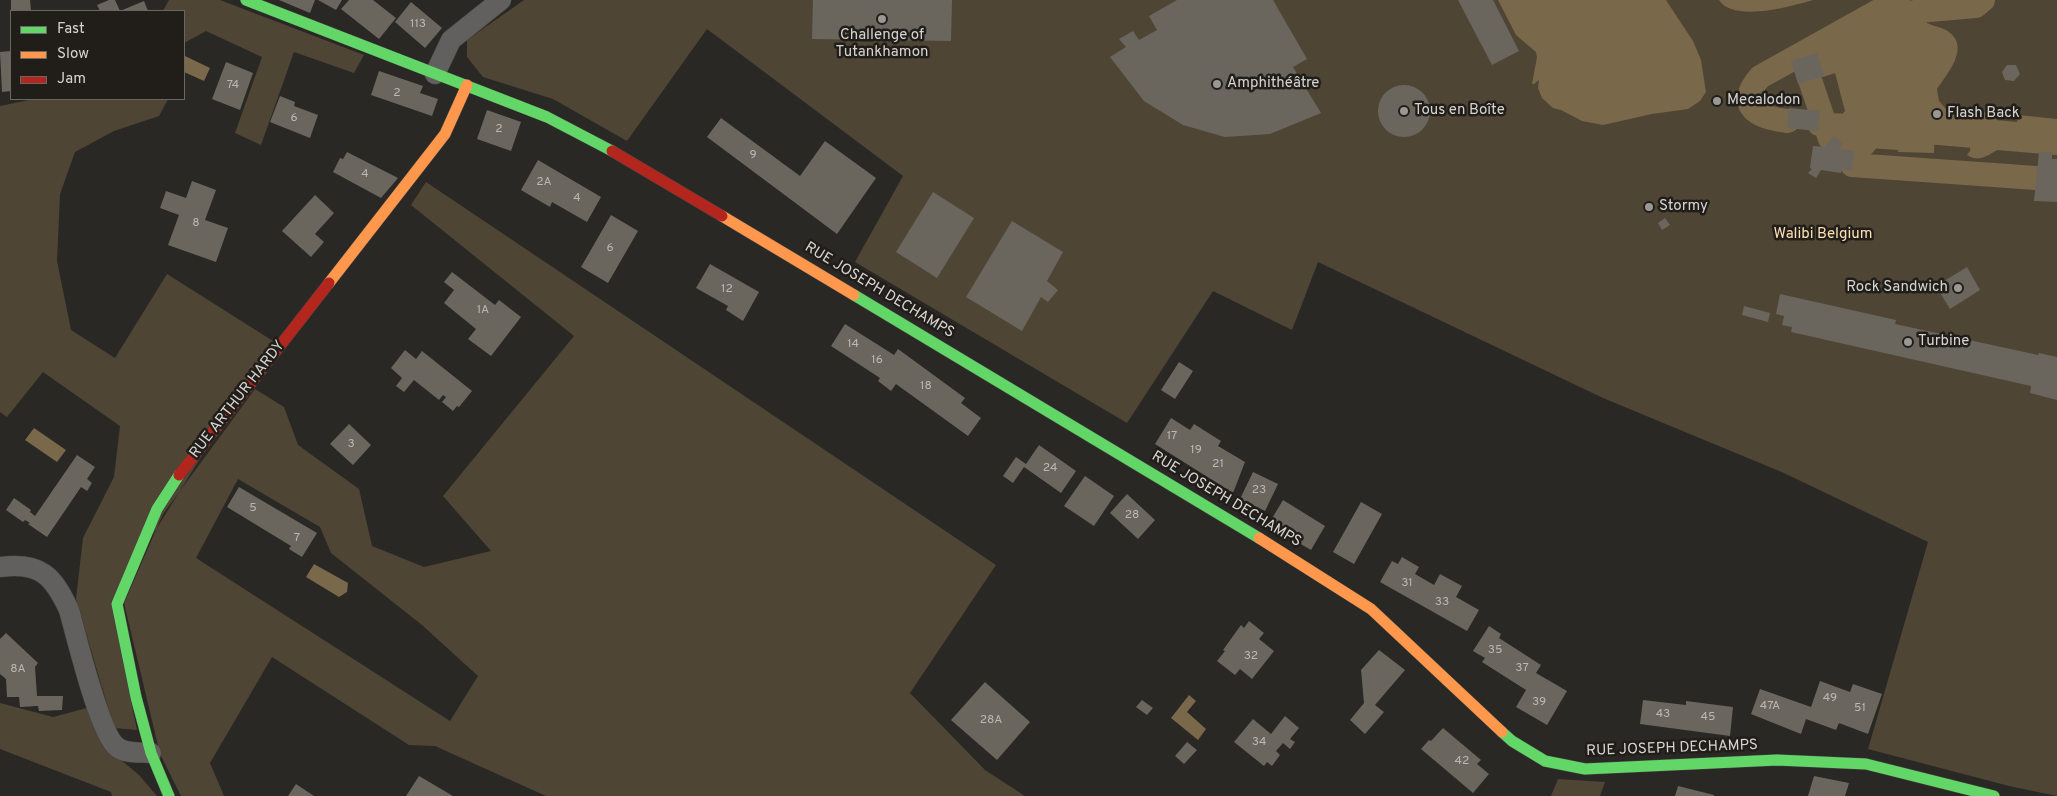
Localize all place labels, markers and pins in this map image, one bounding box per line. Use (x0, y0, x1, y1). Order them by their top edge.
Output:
marker: Challenge of Tutankhamon (876, 13, 888, 25)
place label: Challenge of Tutankhamon (836, 27, 928, 62)
place label: Amphithéâtre (1227, 75, 1319, 93)
marker: Amphithéâtre (1211, 78, 1223, 90)
place label: Mecalodon (1727, 92, 1800, 110)
marker: Mecalodon (1711, 95, 1723, 107)
place label: Tous en Boîte (1414, 102, 1505, 120)
marker: Tous en Boîte (1398, 105, 1410, 117)
place label: Flash Back (1947, 105, 2020, 123)
marker: Flash Back (1931, 108, 1943, 120)
place label: Stormy (1659, 198, 1708, 216)
marker: Stormy (1643, 201, 1655, 213)
place label: Rock Sandwich (1846, 279, 1948, 297)
marker: Rock Sandwich (1952, 282, 1964, 294)
place label: Turbine (1918, 333, 1969, 351)
marker: Turbine (1902, 336, 1914, 348)

